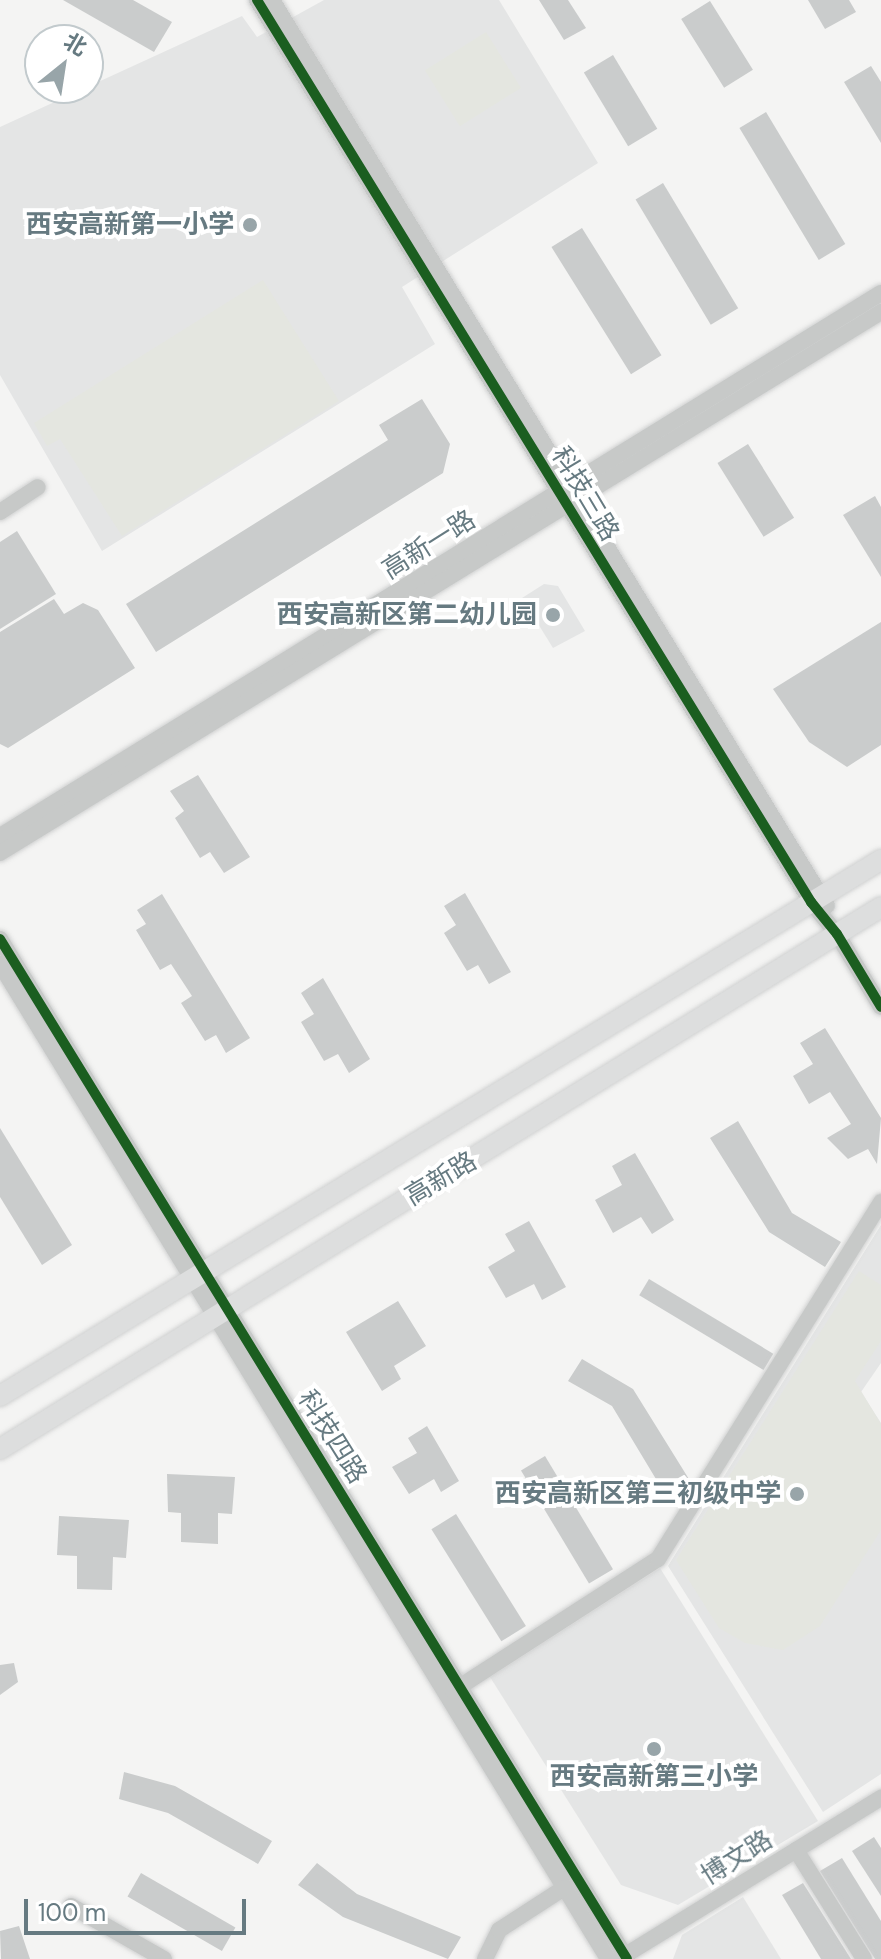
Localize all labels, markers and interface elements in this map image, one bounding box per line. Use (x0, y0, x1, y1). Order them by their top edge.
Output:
north arrow (24, 24, 104, 104)
text: 北 (58, 26, 92, 63)
place label: 西安高新第一小学 (26, 209, 234, 241)
marker: 西安高新第一小学 (241, 216, 259, 234)
street label: 科技三路 (545, 441, 625, 547)
street label: 高新一路 (377, 504, 481, 586)
place label: 西安高新区第二幼儿园 (277, 599, 537, 631)
marker: 西安高新区第二幼儿园 (544, 606, 562, 624)
street label: 高新路 (400, 1146, 482, 1212)
street label: 科技四路 (291, 1385, 373, 1489)
place label: 西安高新区第三初级中学 (495, 1478, 781, 1510)
marker: 西安高新区第三初级中学 (788, 1485, 806, 1503)
marker: 西安高新第三小学 (645, 1740, 663, 1758)
place label: 西安高新第三小学 (550, 1761, 758, 1793)
street label: 博文路 (696, 1824, 778, 1892)
scale bar (28, 1883, 250, 1933)
text: 100 m (38, 1897, 106, 1928)

